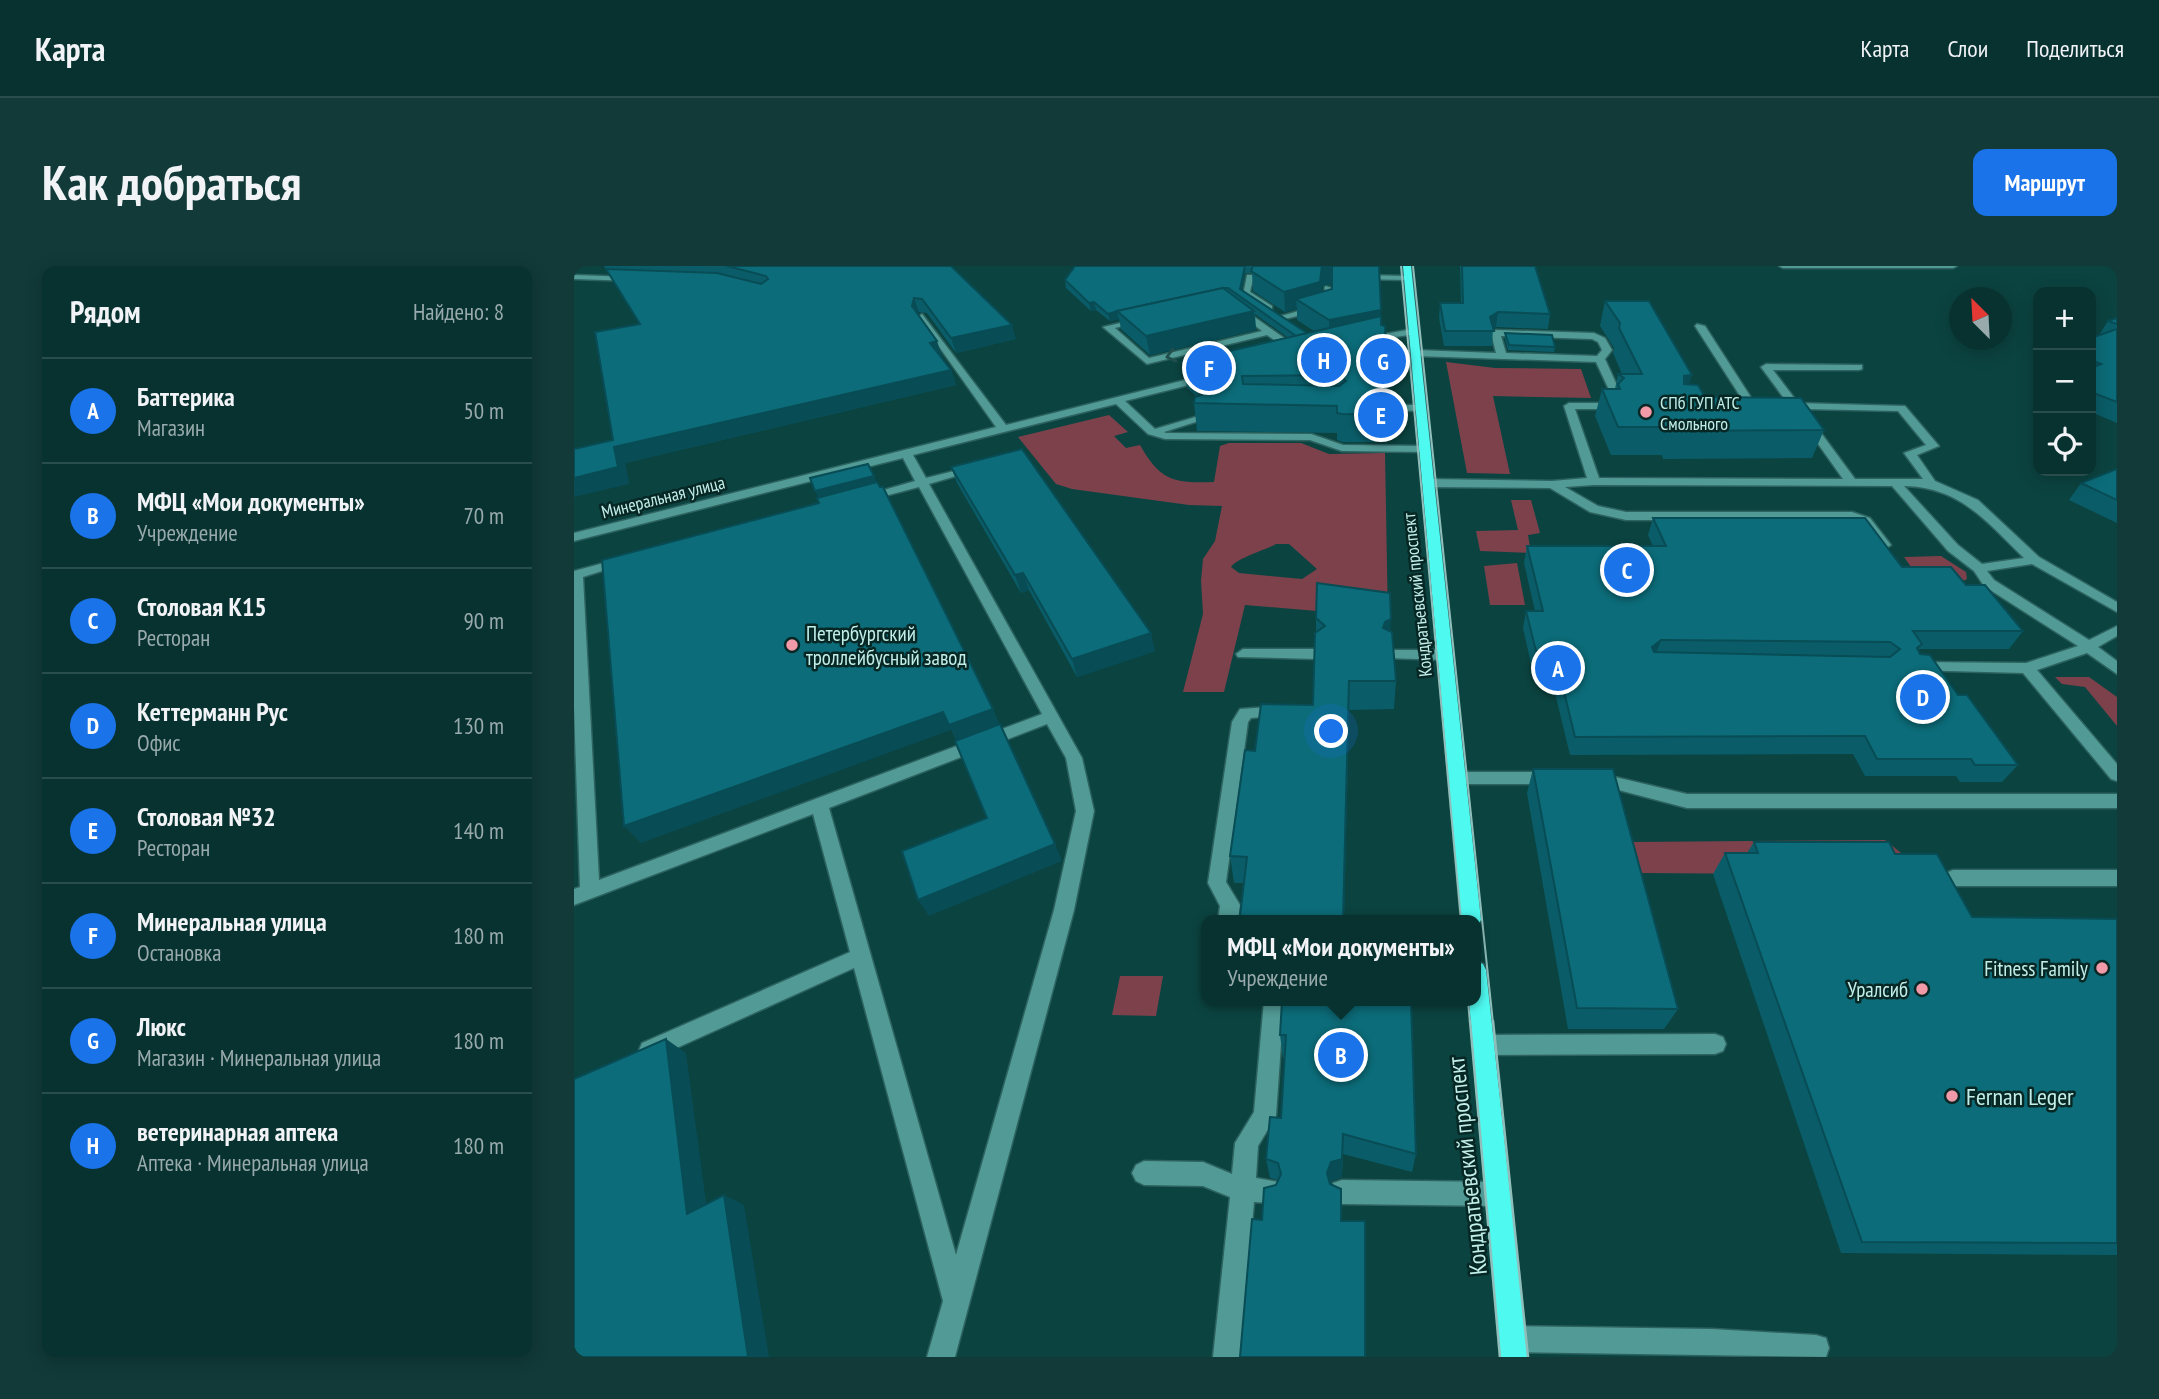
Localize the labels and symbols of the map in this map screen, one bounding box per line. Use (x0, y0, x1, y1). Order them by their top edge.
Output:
north arrow (1949, 287, 2012, 350)
pin: H (1301, 334, 1347, 386)
pin: G (1360, 335, 1406, 387)
pin: F (1186, 342, 1232, 394)
one-way arrow (1165, 348, 1177, 362)
pin: E (1358, 389, 1404, 441)
place label: СПб ГУП АТС Смольного (1660, 391, 1740, 435)
marker: СПб ГУП АТС Смольного (1638, 404, 1654, 420)
street label: Минеральная улица (599, 471, 727, 523)
street label: Кондратьевский проспект (1397, 512, 1437, 678)
pin: C (1604, 544, 1650, 596)
place label: Петербургский троллейбусный завод (806, 620, 967, 671)
marker: Петербургский троллейбусный завод (784, 637, 800, 653)
pin: A (1535, 642, 1581, 694)
pin: D (1900, 671, 1946, 723)
your location (1314, 714, 1348, 748)
place label: Fitness Family (1984, 955, 2088, 982)
marker: Fitness Family (2094, 960, 2110, 976)
place label: Уралсиб (1848, 976, 1908, 1003)
marker: Уралсиб (1914, 981, 1930, 997)
pin: B (1318, 1029, 1364, 1081)
street label: Кондратьевский проспект (1440, 1055, 1494, 1277)
place label: Fernan Leger (1966, 1081, 2074, 1112)
marker: Fernan Leger (1944, 1088, 1960, 1104)

